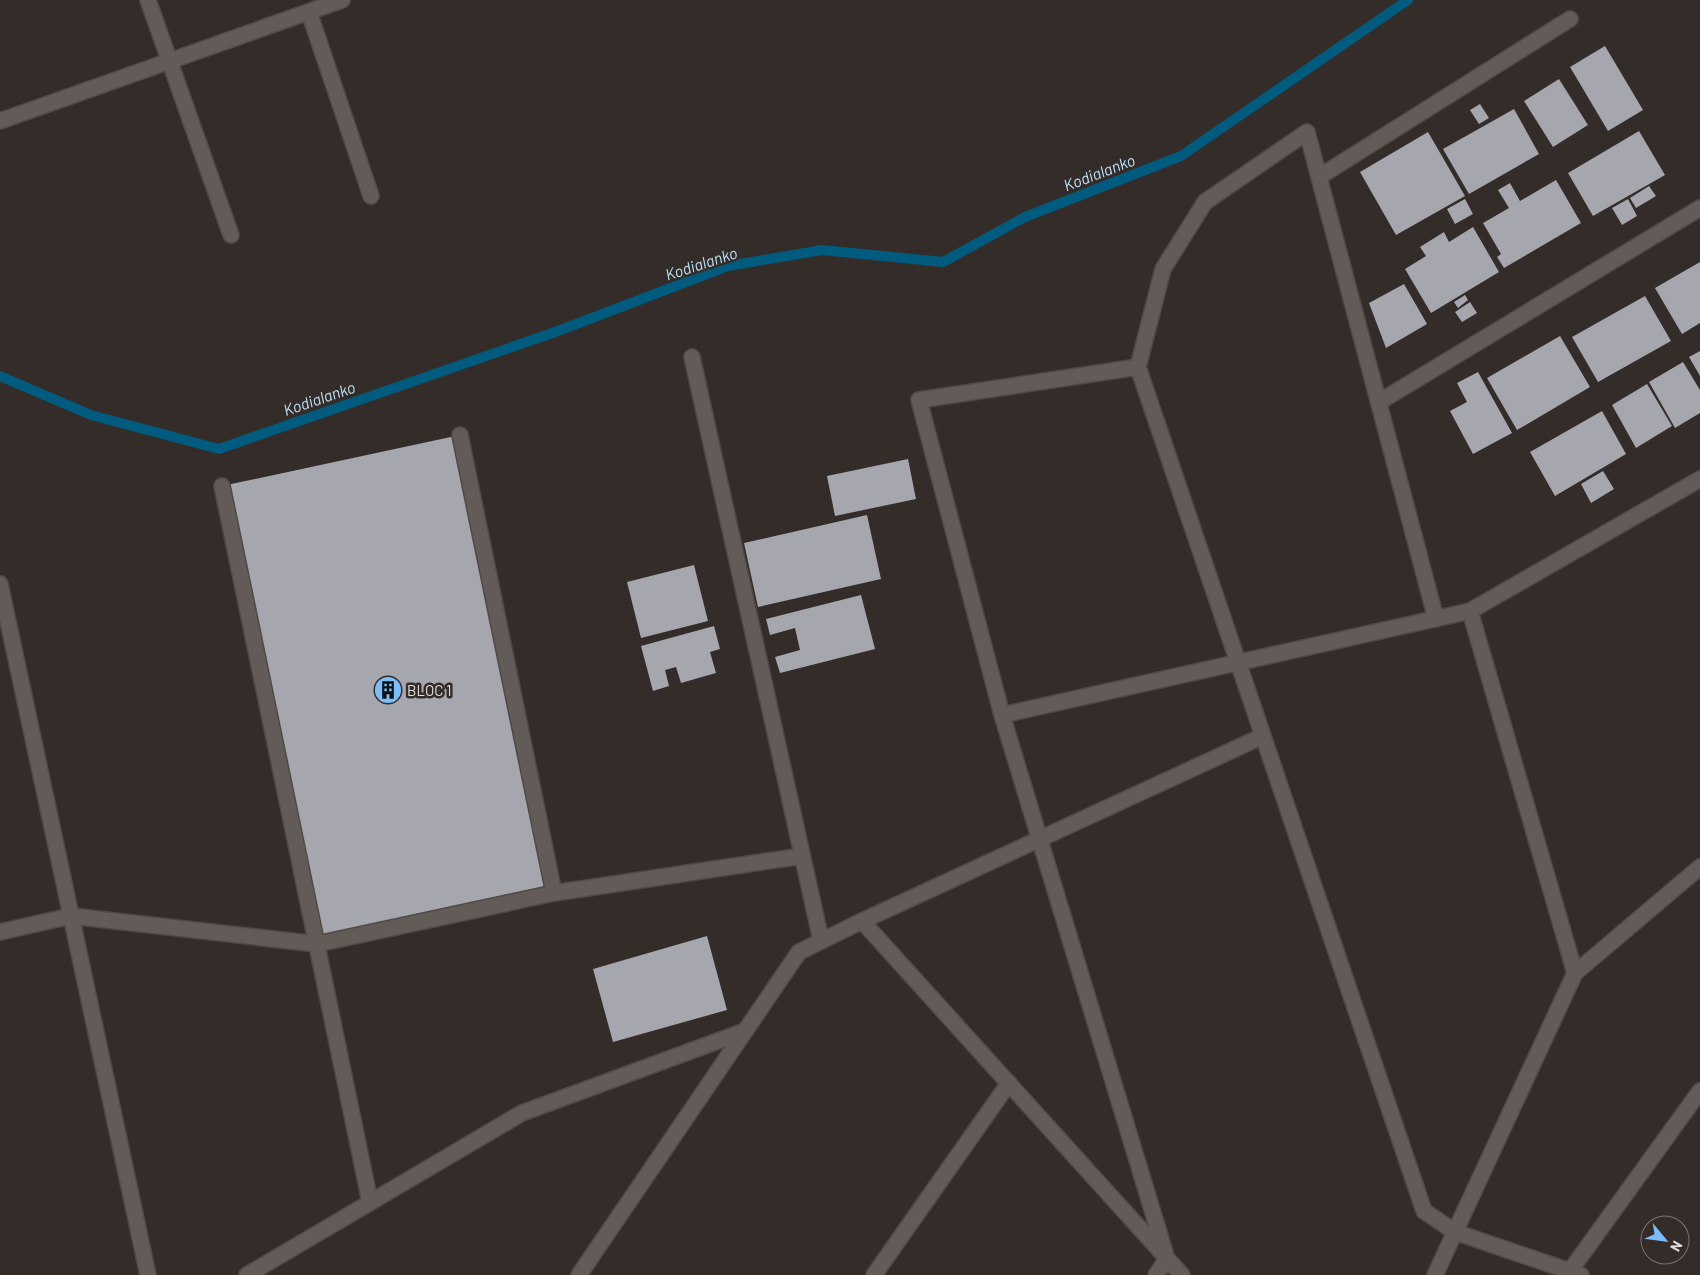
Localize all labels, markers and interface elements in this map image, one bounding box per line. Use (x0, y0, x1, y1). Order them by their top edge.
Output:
water label: Kodialanko (1061, 150, 1137, 194)
water label: Kodialanko (662, 242, 740, 284)
water label: Kodialanko (280, 377, 358, 419)
building icon: BLOC 1 (373, 675, 403, 705)
place label: BLOC 1 (407, 681, 452, 699)
north arrow (1640, 1215, 1690, 1265)
text: N (1667, 1238, 1686, 1255)

